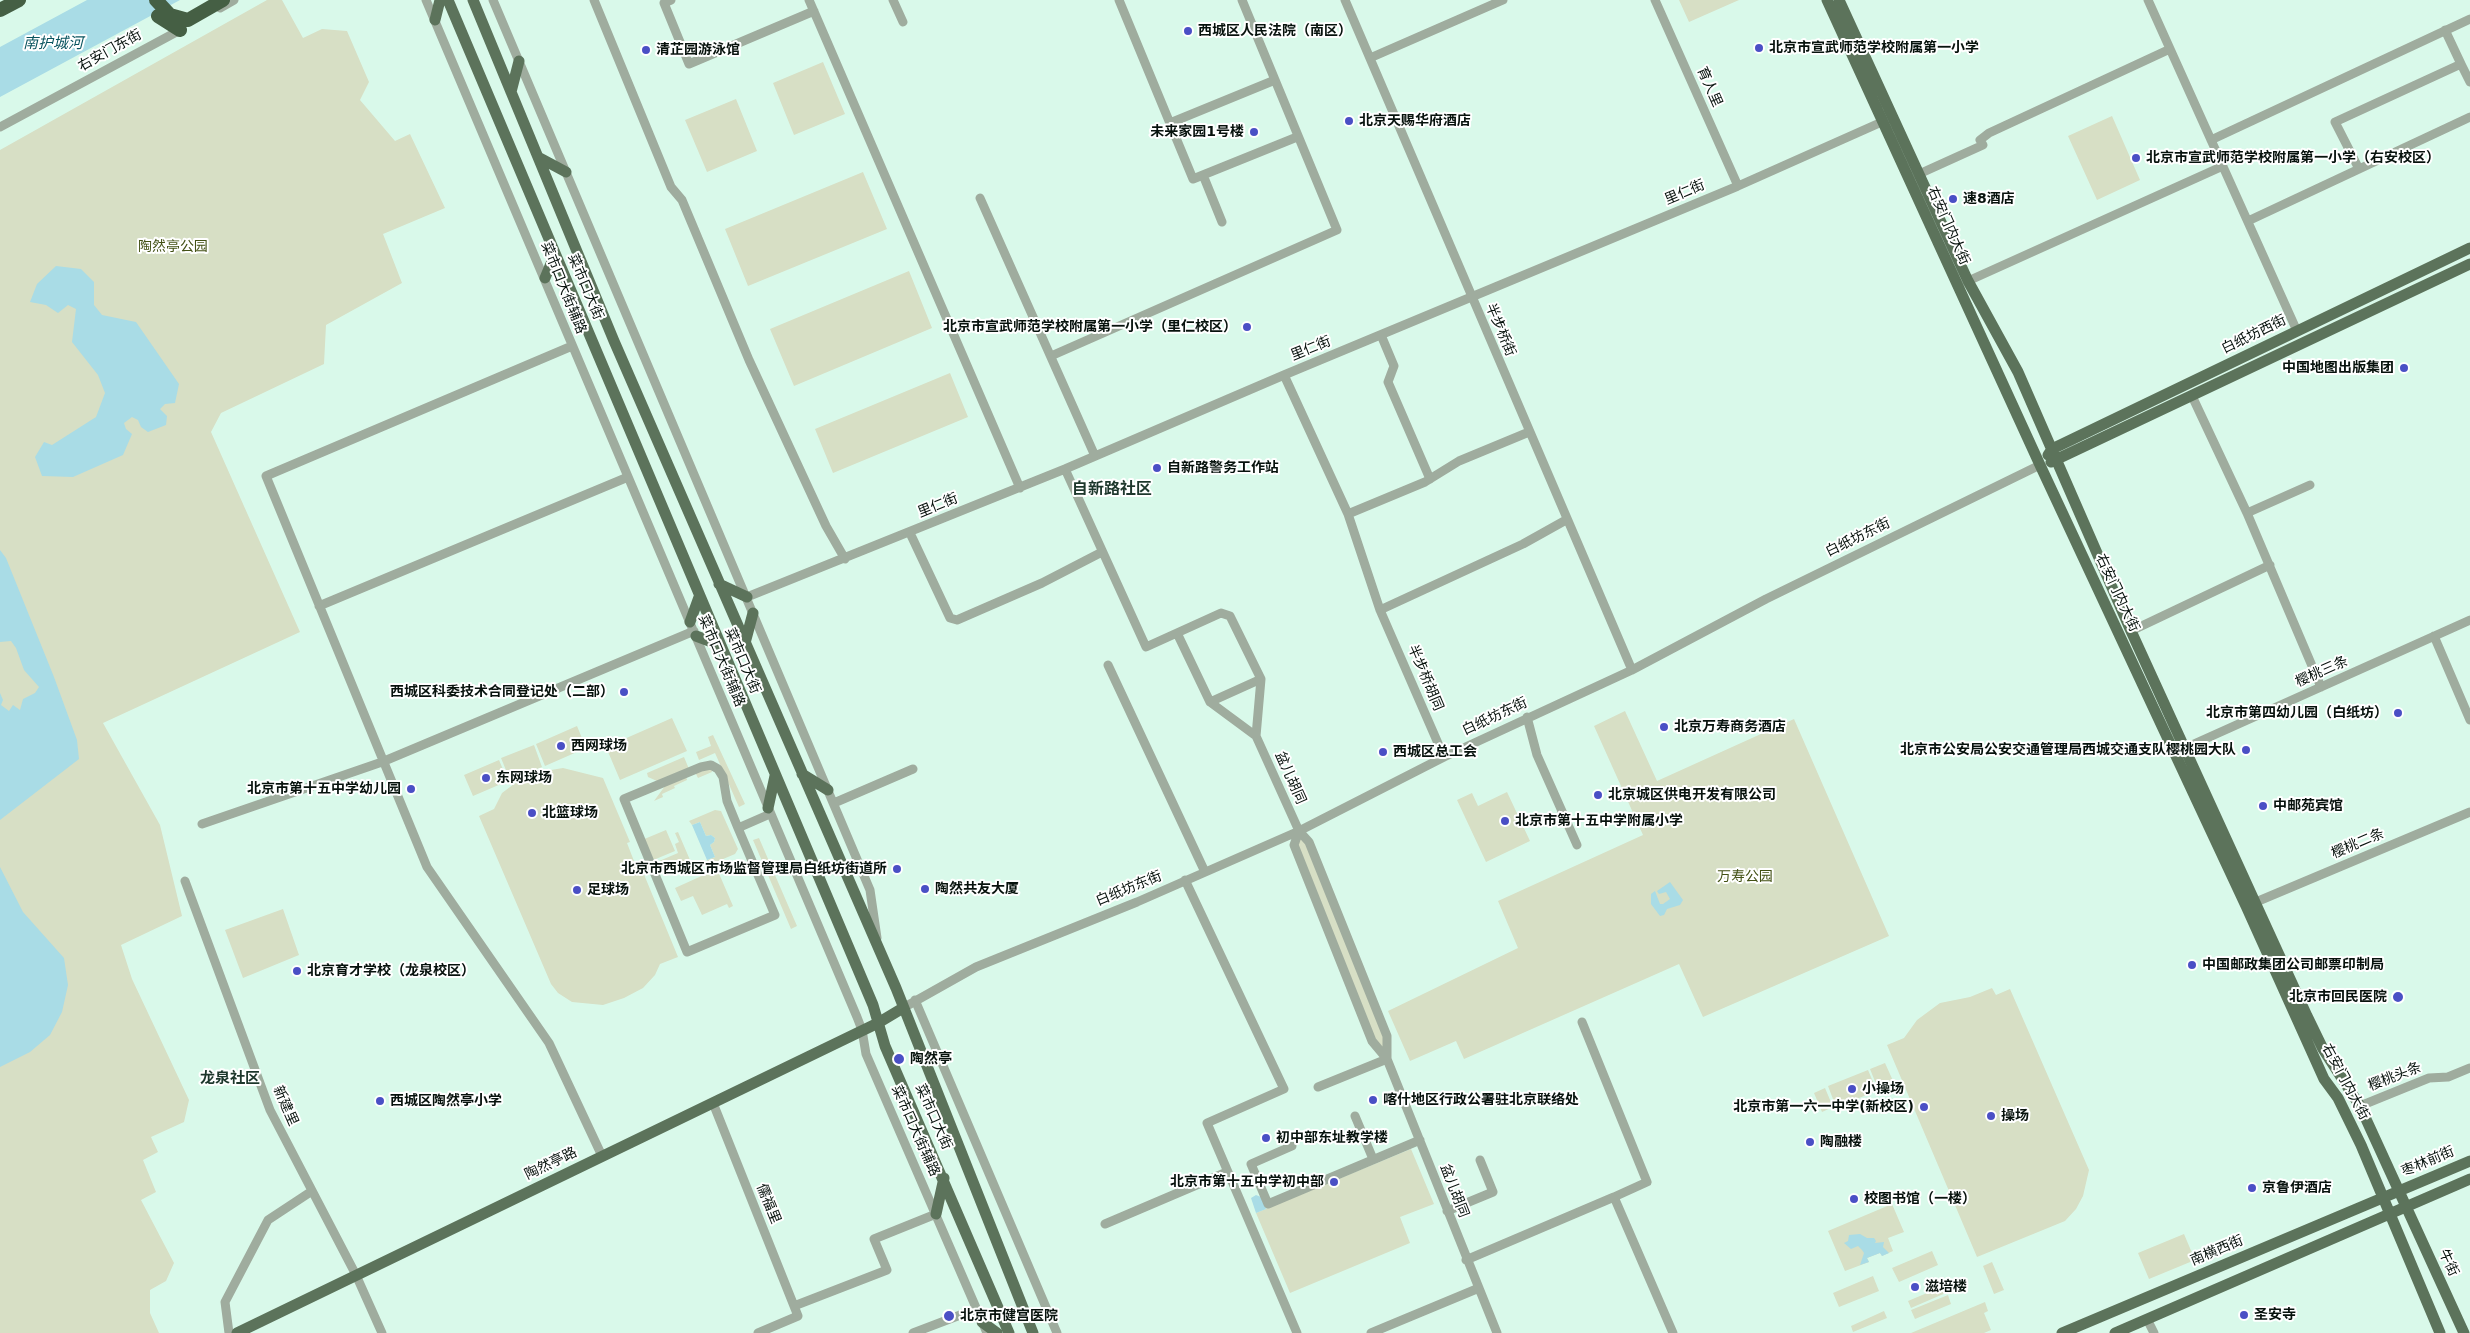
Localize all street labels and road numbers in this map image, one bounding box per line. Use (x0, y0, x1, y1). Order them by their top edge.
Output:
street label: 右安门东街 (75, 27, 145, 75)
street label: 育人里 (1693, 64, 1725, 110)
street label: 里仁街 (1662, 177, 1708, 209)
street label: 右安门内大街 (1923, 184, 1973, 268)
street label: 菜市口大街辅路 (537, 239, 589, 337)
street label: 菜市口大街 (564, 252, 606, 322)
street label: 半步桥街 (1481, 301, 1519, 359)
street label: 白纸坊西街 (2219, 312, 2289, 358)
street label: 里仁街 (1288, 333, 1334, 365)
street label: 里仁街 (915, 490, 961, 522)
street label: 白纸坊东街 (1823, 515, 1893, 561)
street label: 右安门内大街 (2092, 551, 2142, 635)
street label: 菜市口大街辅路 (694, 613, 748, 709)
street label: 菜市口大街 (721, 626, 763, 696)
street label: 半步桥胡同 (1404, 643, 1446, 713)
street label: 樱桃三条 (2293, 653, 2351, 691)
street label: 白纸坊东街 (1460, 695, 1530, 739)
street label: 盆儿胡同 (1271, 749, 1309, 807)
street label: 樱桃二条 (2329, 825, 2387, 863)
street label: 白纸坊东街 (1093, 868, 1165, 910)
street label: 右安门内大街 (2318, 1041, 2372, 1123)
street label: 樱桃头条 (2366, 1059, 2424, 1095)
street label: 菜市口大街 (911, 1082, 955, 1152)
street label: 新建里 (269, 1083, 301, 1129)
street label: 菜市口大街辅路 (887, 1083, 943, 1179)
street label: 枣林前街 (2399, 1143, 2457, 1181)
street label: 陶然亭路 (522, 1144, 580, 1184)
street label: 盆儿胡同 (1436, 1162, 1472, 1220)
street label: 儒福里 (752, 1181, 784, 1227)
street label: 南横西街 (2188, 1232, 2246, 1270)
street label: 牛街 (2434, 1247, 2462, 1279)

